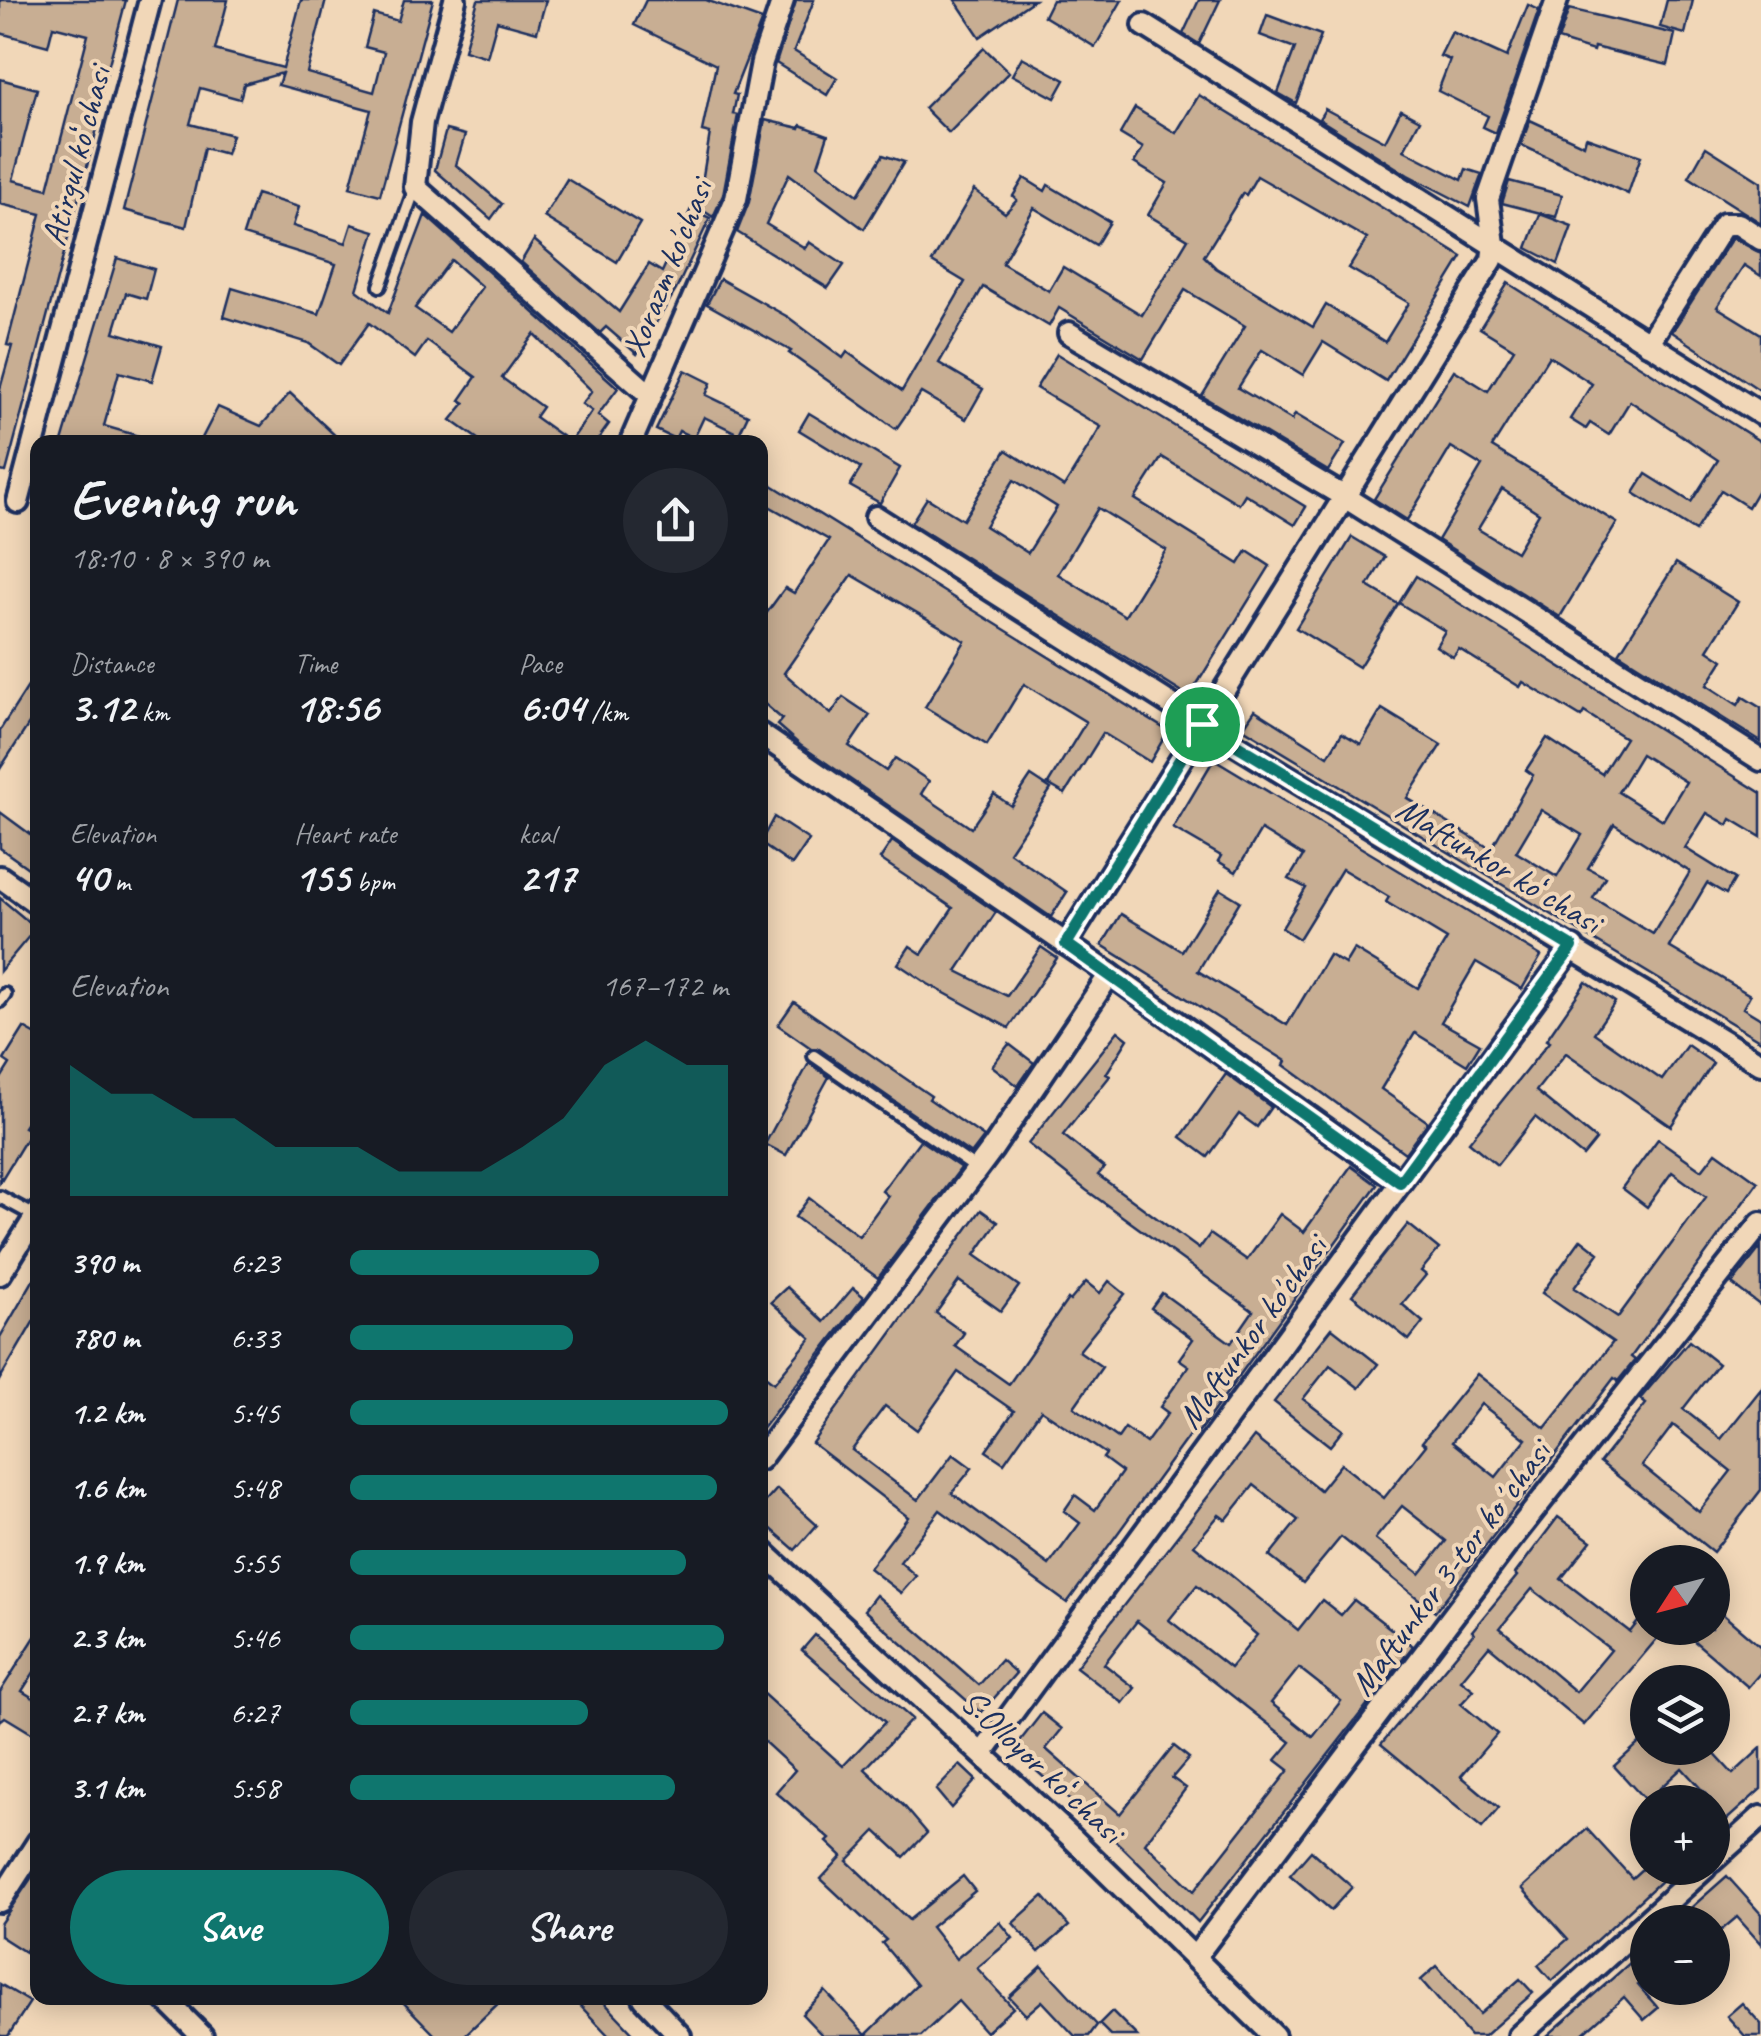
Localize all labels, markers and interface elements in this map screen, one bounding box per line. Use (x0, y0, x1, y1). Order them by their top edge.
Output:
street label: Atirgul koʻchasi (31, 57, 123, 250)
street label: Xorazm ko'chasi (611, 169, 725, 363)
text: Evening run (70, 464, 295, 534)
button: share (623, 468, 728, 573)
text: 18:10 · 8 × 390 m (70, 537, 268, 578)
text: Distance (70, 646, 154, 681)
text: Time (294, 646, 337, 681)
text: Pace (519, 646, 562, 681)
text: 3.12 (70, 681, 135, 734)
text: 18:56 (294, 681, 378, 734)
text: 6:04 (519, 681, 585, 734)
pin (1160, 682, 1245, 767)
text: km (135, 694, 169, 729)
text: /km (585, 694, 628, 729)
icon: arrive (1175, 697, 1230, 752)
street label: Maftunkor koʻchasi (1388, 786, 1613, 946)
text: Elevation (70, 816, 156, 851)
text: Heart rate (294, 816, 396, 851)
text: kcal (519, 816, 556, 851)
text: 40 (70, 851, 108, 904)
text: 155 (294, 851, 350, 904)
text: 217 (519, 851, 575, 904)
text: m (108, 864, 130, 899)
text: bpm (350, 864, 395, 899)
text: Elevation (70, 965, 168, 1006)
text: 167–172 m (602, 965, 728, 1006)
street label: Maftunkor ko'chasi (1167, 1223, 1340, 1437)
text: 390 m (70, 1242, 139, 1283)
text: 6:23 (230, 1242, 280, 1283)
text: 780 m (70, 1317, 139, 1358)
text: 6:33 (230, 1317, 280, 1358)
text: 1.2 km (70, 1392, 144, 1433)
text: 5:45 (230, 1392, 280, 1433)
street label: Maftunkor 3-tor koʼchasi (1339, 1428, 1563, 1704)
text: 1.6 km (70, 1467, 145, 1508)
text: 5:48 (230, 1467, 280, 1508)
text: 1.9 km (70, 1542, 144, 1583)
text: 5:55 (230, 1542, 280, 1583)
north arrow (1630, 1545, 1730, 1645)
map controls (1630, 1545, 1730, 2005)
text: 2.3 km (70, 1617, 144, 1658)
text: 5:46 (230, 1617, 280, 1658)
button: layers (1630, 1665, 1730, 1765)
street label: S.Olloyor koʻchasi (951, 1679, 1136, 1856)
text: 2.7 km (70, 1692, 144, 1733)
text: 6:27 (230, 1692, 280, 1733)
text: 3.1 km (70, 1767, 144, 1808)
text: 5:58 (230, 1767, 280, 1808)
button: + (1630, 1785, 1730, 1885)
button: Save (70, 1870, 389, 1985)
button: Share (409, 1870, 728, 1985)
button: − (1630, 1905, 1730, 2005)

